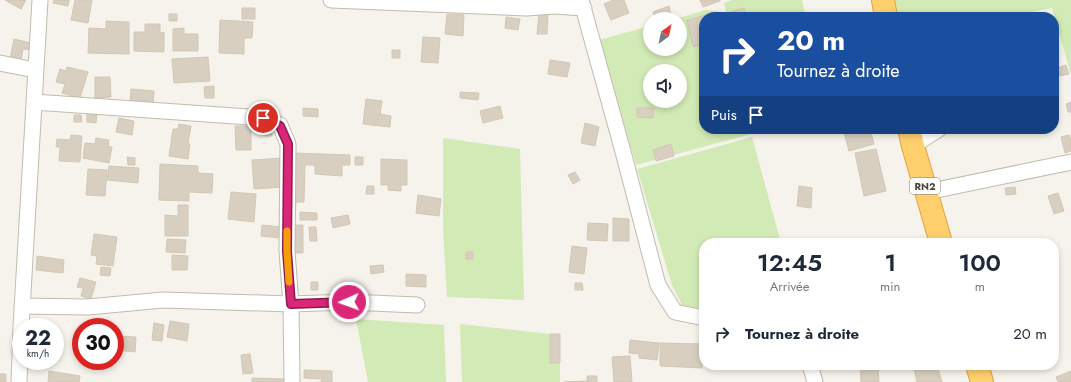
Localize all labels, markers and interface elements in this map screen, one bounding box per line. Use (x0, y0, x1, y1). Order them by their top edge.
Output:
north arrow (643, 12, 687, 56)
map controls (643, 12, 687, 108)
text: 20 m (777, 20, 845, 61)
icon: right (711, 28, 763, 80)
text: Tournez à droite (777, 58, 900, 84)
button: sound (643, 64, 687, 108)
pin (246, 101, 280, 135)
text: Puis (711, 104, 737, 126)
icon: arrive (745, 104, 767, 126)
icon: arrive (252, 107, 274, 129)
road number: RN2 (910, 178, 940, 194)
text: 12:45 (757, 245, 822, 280)
text: 1 (884, 245, 896, 280)
text: 100 (958, 245, 1001, 280)
text: Arrivée (770, 277, 809, 296)
text: min (880, 277, 900, 296)
text: m (975, 277, 985, 296)
position arrow (328, 281, 370, 323)
speed limit sign: 30 (72, 318, 124, 370)
icon: right (711, 323, 733, 345)
text: Tournez à droite (745, 323, 859, 345)
text: 20 m (1013, 323, 1047, 345)
text: 22 (25, 324, 51, 353)
text: km/h (27, 346, 49, 361)

